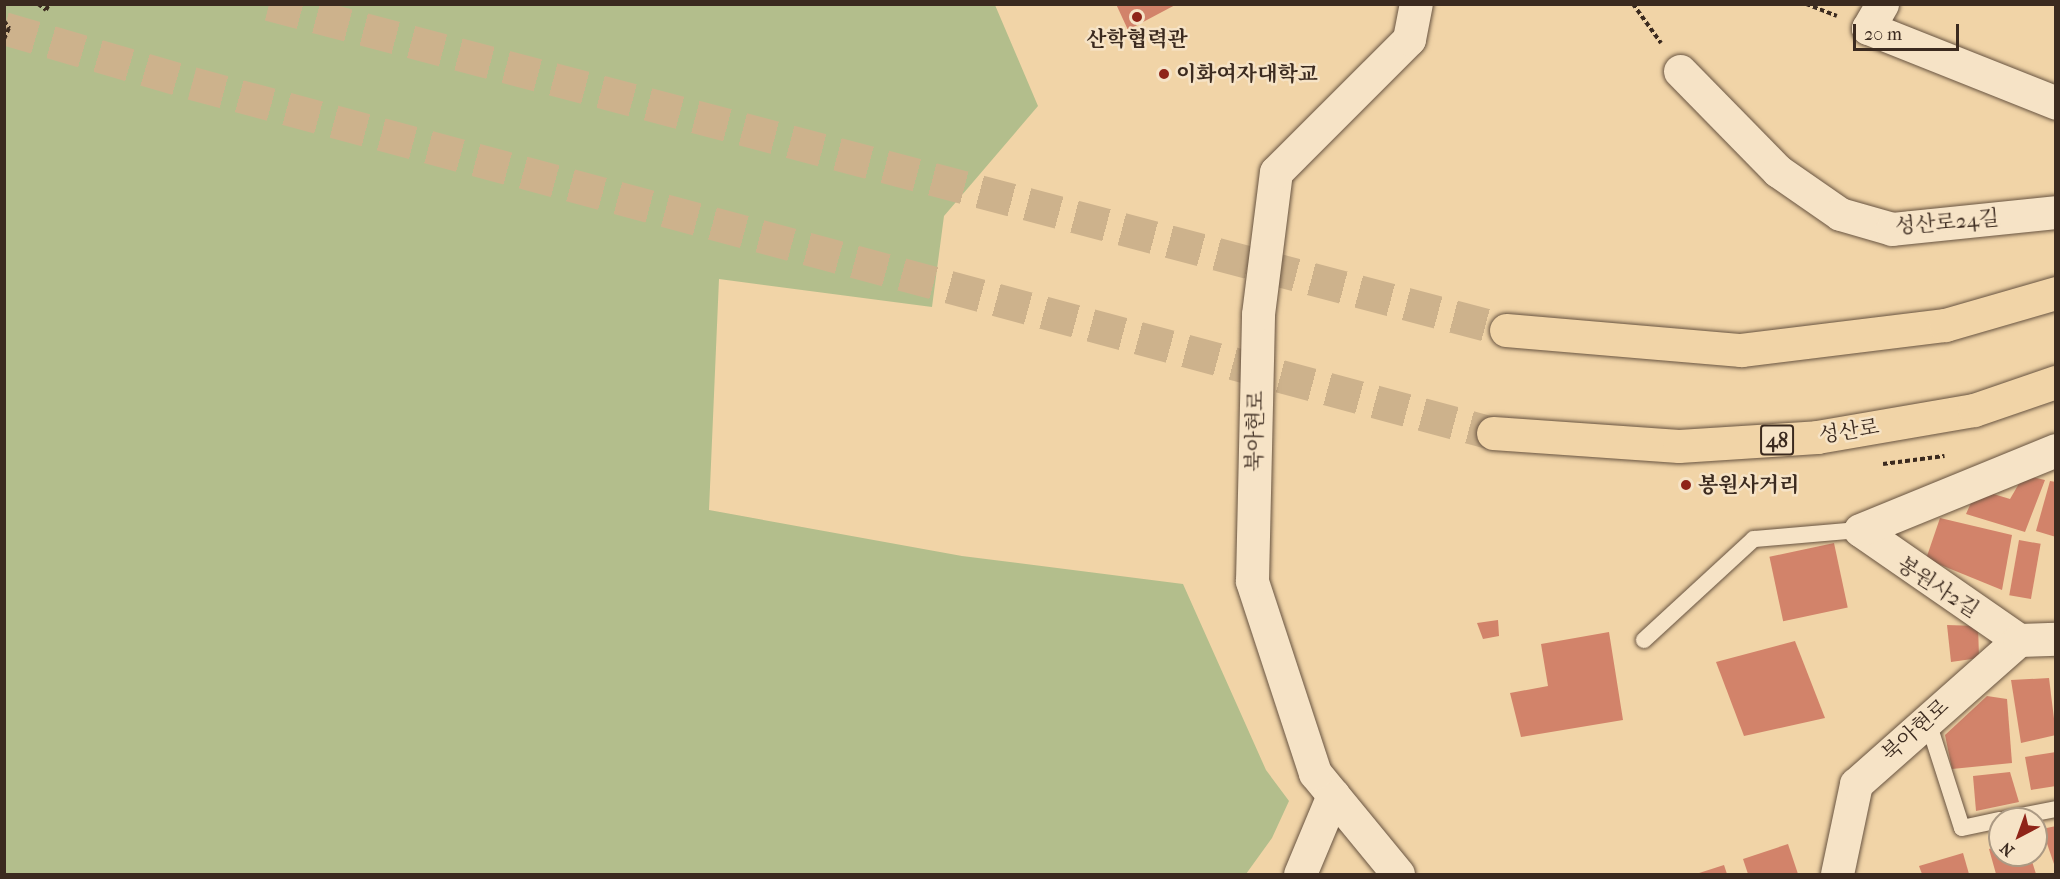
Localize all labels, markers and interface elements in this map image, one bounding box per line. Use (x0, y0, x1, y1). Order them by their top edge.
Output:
marker: 산학협력관 (1130, 10, 1144, 24)
scale bar (1856, 12, 1962, 50)
text: 20 m (1864, 24, 1902, 45)
place label: 산학협력관 (1086, 26, 1188, 52)
place label: 이화여자대학교 (1176, 61, 1318, 87)
marker: 이화여자대학교 (1157, 67, 1171, 81)
street label: 성산로24길 (1894, 205, 2000, 239)
street label: 북아현로 (1242, 390, 1268, 472)
street label: 성산로 (1817, 414, 1881, 448)
road number: 48 (1759, 423, 1795, 457)
place label: 봉원사거리 (1698, 472, 1799, 498)
marker: 봉원사거리 (1679, 478, 1693, 492)
street label: 봉원사2길 (1893, 551, 1983, 623)
street label: 북아현로 (1876, 693, 1954, 767)
north arrow (1988, 807, 2048, 867)
text: N (1996, 838, 2018, 861)

